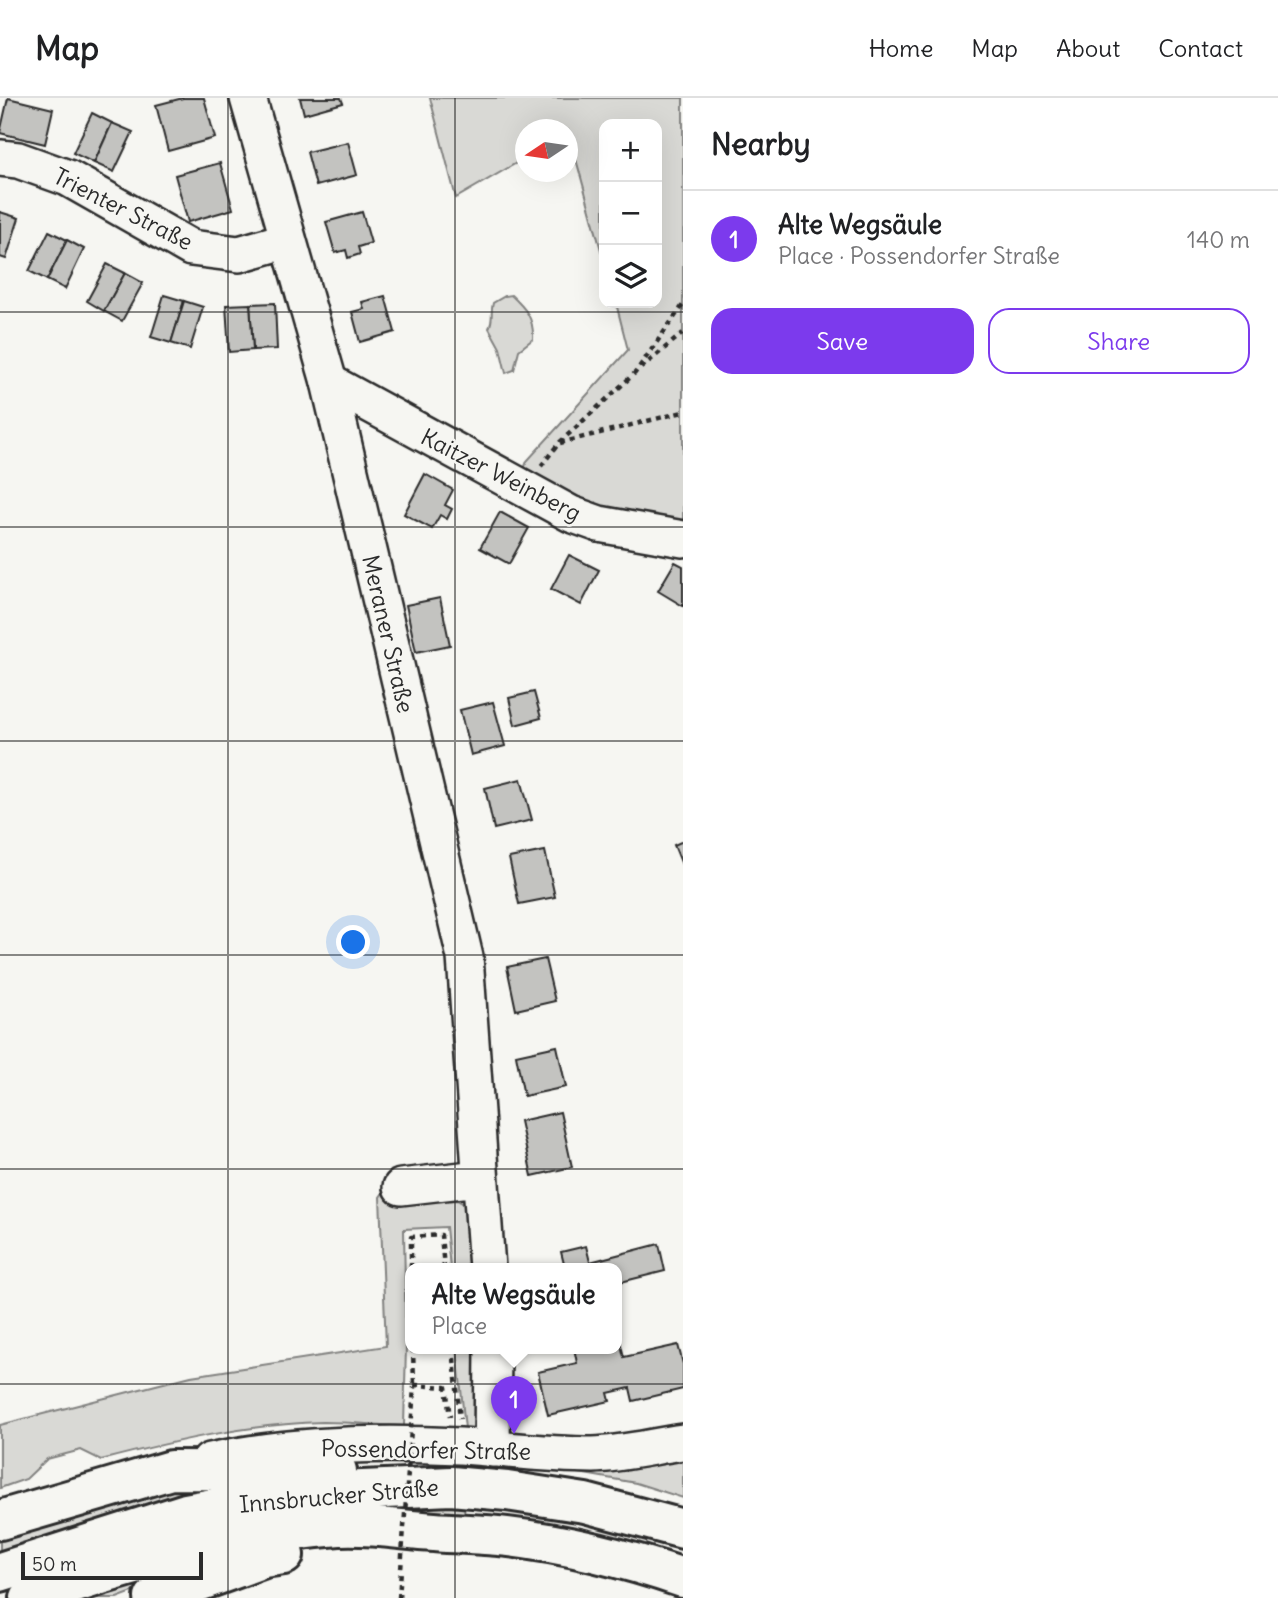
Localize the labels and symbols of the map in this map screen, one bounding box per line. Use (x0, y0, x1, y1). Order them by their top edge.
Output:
north arrow (515, 119, 578, 182)
street label: Trienter Straße (49, 161, 198, 256)
street label: Kaitzer Weinberg (416, 422, 586, 527)
street label: Meraner Straße (356, 552, 421, 716)
your location (336, 925, 370, 959)
pin: 1 (491, 1376, 537, 1434)
street label: Possendorfer Straße (321, 1433, 531, 1466)
street label: Innsbrucker Straße (238, 1472, 440, 1519)
scale bar (21, 1549, 203, 1581)

